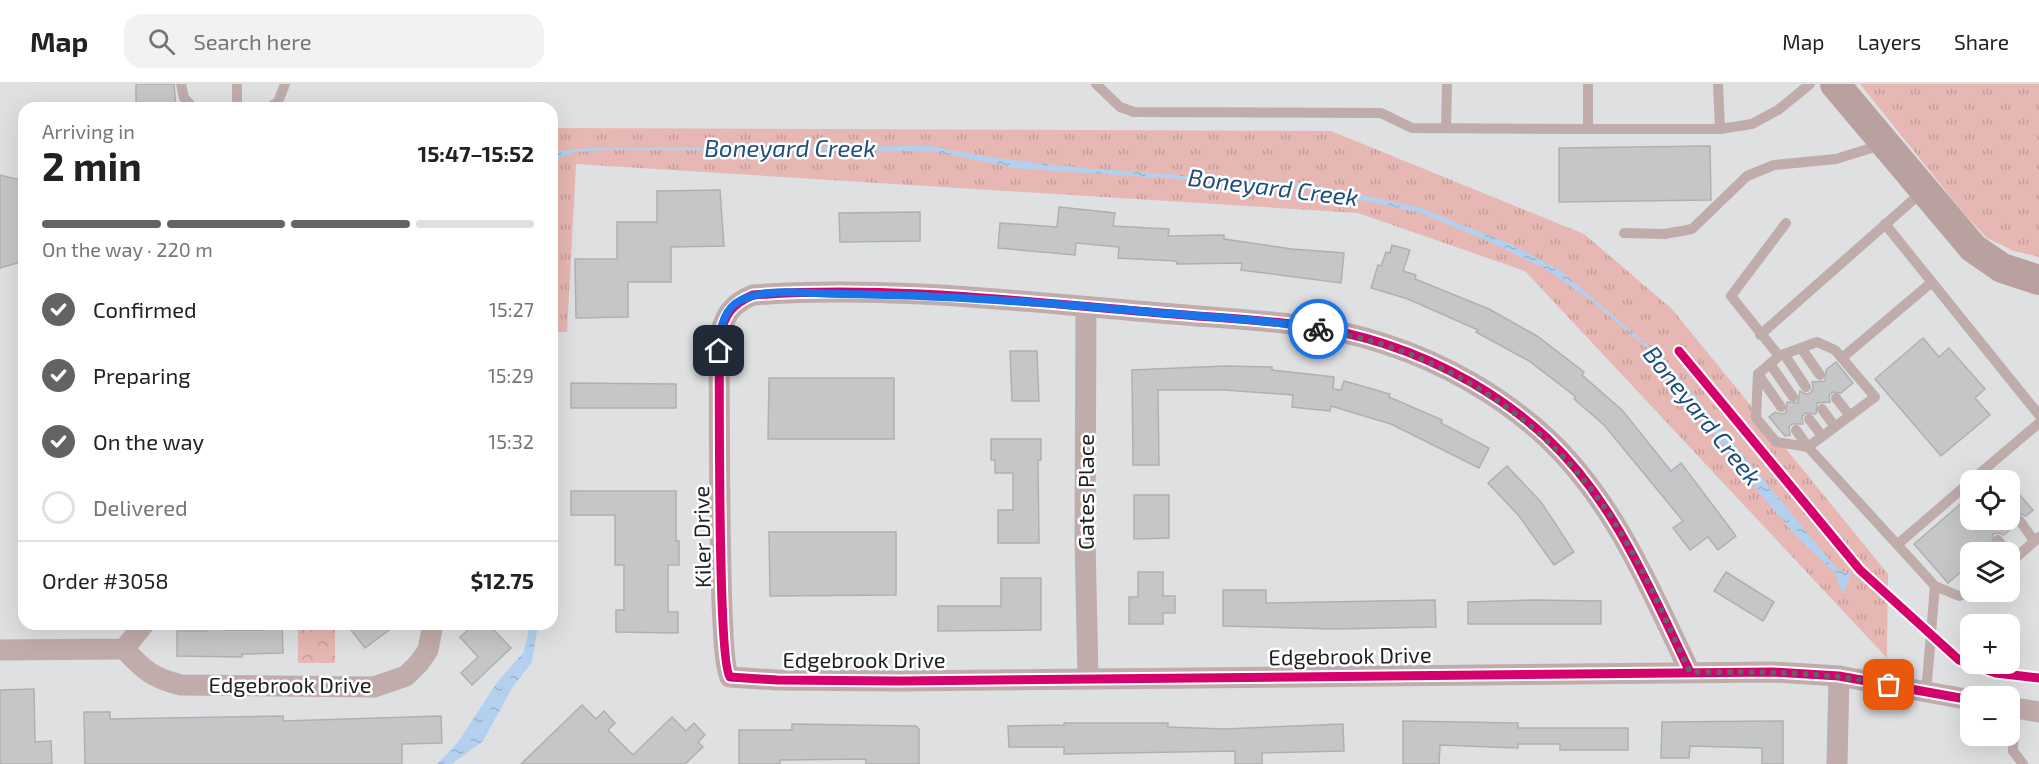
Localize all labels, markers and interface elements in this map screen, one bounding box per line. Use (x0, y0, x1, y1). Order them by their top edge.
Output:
search box (124, 14, 544, 68)
text: Map (30, 24, 88, 58)
icon: search (145, 25, 178, 58)
text: Search here (193, 28, 312, 54)
text: Map (1782, 29, 1824, 54)
text: Layers (1857, 29, 1921, 54)
text: Share (1954, 29, 2009, 54)
text: Arriving in (42, 119, 135, 143)
water label: Boneyard Creek (704, 133, 876, 162)
text: 15:47–15:52 (418, 140, 534, 166)
text: 2 min (42, 142, 142, 189)
water label: Boneyard Creek (1186, 162, 1360, 211)
text: On the way · 220 m (42, 237, 213, 261)
icon: check (42, 293, 75, 326)
text: Confirmed (93, 296, 197, 322)
text: 15:27 (489, 297, 534, 321)
courier (1288, 299, 1348, 359)
icon: bike (1302, 313, 1335, 346)
pin (693, 325, 744, 376)
icon: home (702, 334, 735, 367)
water label: Boneyard Creek (1638, 339, 1768, 491)
icon: check (42, 359, 75, 392)
text: Preparing (93, 362, 191, 388)
text: 15:29 (488, 363, 534, 387)
icon: check (42, 425, 75, 458)
text: On the way (93, 428, 204, 454)
text: 15:32 (488, 429, 534, 453)
street label: Gates Place (1072, 434, 1098, 550)
map controls (1960, 470, 2020, 746)
button: locate (1960, 470, 2020, 530)
street label: Kiler Drive (687, 486, 715, 588)
text: Delivered (93, 494, 188, 520)
button: layers (1960, 542, 2020, 602)
text: Order #3058 (42, 567, 169, 593)
text: $12.75 (471, 567, 534, 593)
button: + (1960, 614, 2020, 674)
street label: Edgebrook Drive (1268, 641, 1432, 669)
street label: Edgebrook Drive (782, 646, 946, 672)
pin (1863, 659, 1914, 710)
icon: bag (1872, 668, 1905, 701)
street label: Edgebrook Drive (208, 671, 372, 697)
button: − (1960, 686, 2020, 746)

